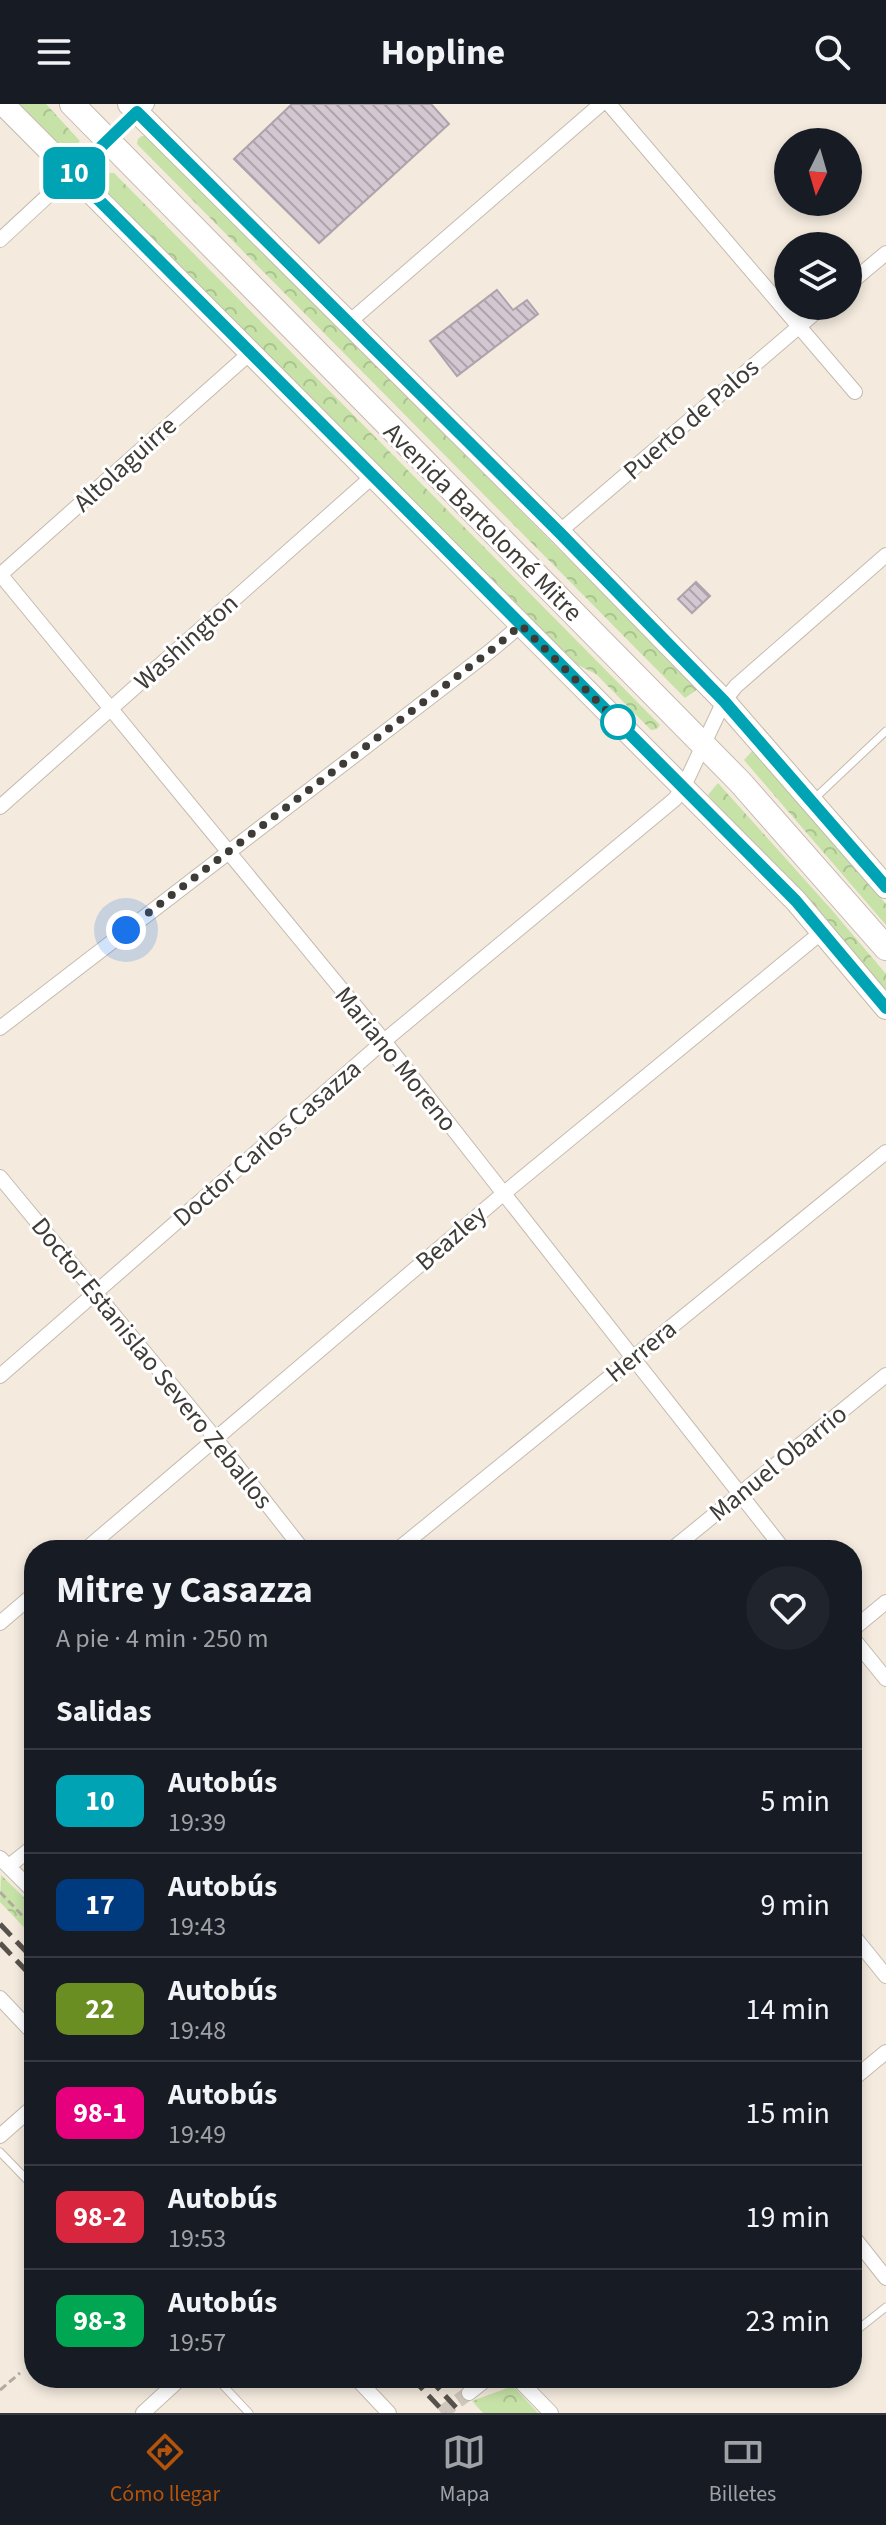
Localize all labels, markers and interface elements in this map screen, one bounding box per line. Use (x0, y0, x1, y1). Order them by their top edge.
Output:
text: Hopline (381, 27, 505, 78)
icon: menu (32, 30, 76, 74)
icon: search (810, 30, 854, 74)
north arrow (774, 128, 862, 216)
map controls (774, 128, 862, 320)
line badge: 10 (38, 147, 110, 199)
text: 10 (59, 153, 89, 193)
button: layers (774, 232, 862, 320)
street label: Puerto de Palos (615, 349, 767, 489)
street label: Altolaguirre (65, 408, 185, 520)
street label: Avenida Bartolomé Mitre (375, 414, 591, 630)
street label: Washington (126, 585, 246, 699)
unlabelled marker (601, 705, 635, 739)
your location (106, 910, 146, 950)
street label: Mariano Moreno (326, 979, 466, 1139)
street label: Doctor Carlos Casazza (165, 1051, 369, 1235)
street label: Beazley (407, 1197, 495, 1279)
street label: Doctor Estanislao Severo Zeballos (22, 1209, 282, 1517)
street label: Herrera (597, 1311, 685, 1391)
street label: Manuel Obarrio (701, 1396, 855, 1530)
text: Mitre y Casazza (56, 1563, 313, 1617)
button: heart (746, 1566, 830, 1650)
text: A pie · 4 min · 250 m (56, 1620, 269, 1657)
text: Salidas (56, 1690, 152, 1733)
text: Autobús (168, 1761, 277, 1804)
text: 5 min (760, 1780, 830, 1823)
text: 10 (85, 1781, 115, 1821)
text: 19:39 (168, 1804, 226, 1841)
text: Autobús (168, 1865, 277, 1908)
text: 9 min (760, 1884, 830, 1927)
text: 17 (85, 1885, 115, 1925)
text: 19:43 (168, 1908, 226, 1945)
text: Autobús (168, 1969, 277, 2012)
text: 14 min (746, 1988, 830, 2031)
text: 22 (85, 1989, 115, 2029)
text: 19:48 (168, 2012, 226, 2049)
text: Autobús (168, 2073, 277, 2116)
text: 15 min (746, 2092, 830, 2135)
text: 98-1 (73, 2093, 127, 2133)
text: 19:49 (168, 2116, 226, 2153)
text: Autobús (168, 2177, 277, 2220)
text: 19 min (746, 2196, 830, 2239)
text: 98-2 (73, 2197, 127, 2237)
text: 19:53 (168, 2220, 226, 2257)
text: Autobús (168, 2281, 277, 2324)
text: 23 min (746, 2300, 830, 2343)
text: 98-3 (73, 2301, 127, 2341)
text: 19:57 (168, 2324, 226, 2361)
tab: Cómo llegar (110, 2430, 220, 2510)
tab: Mapa (439, 2430, 489, 2510)
tab: Billetes (709, 2430, 776, 2510)

